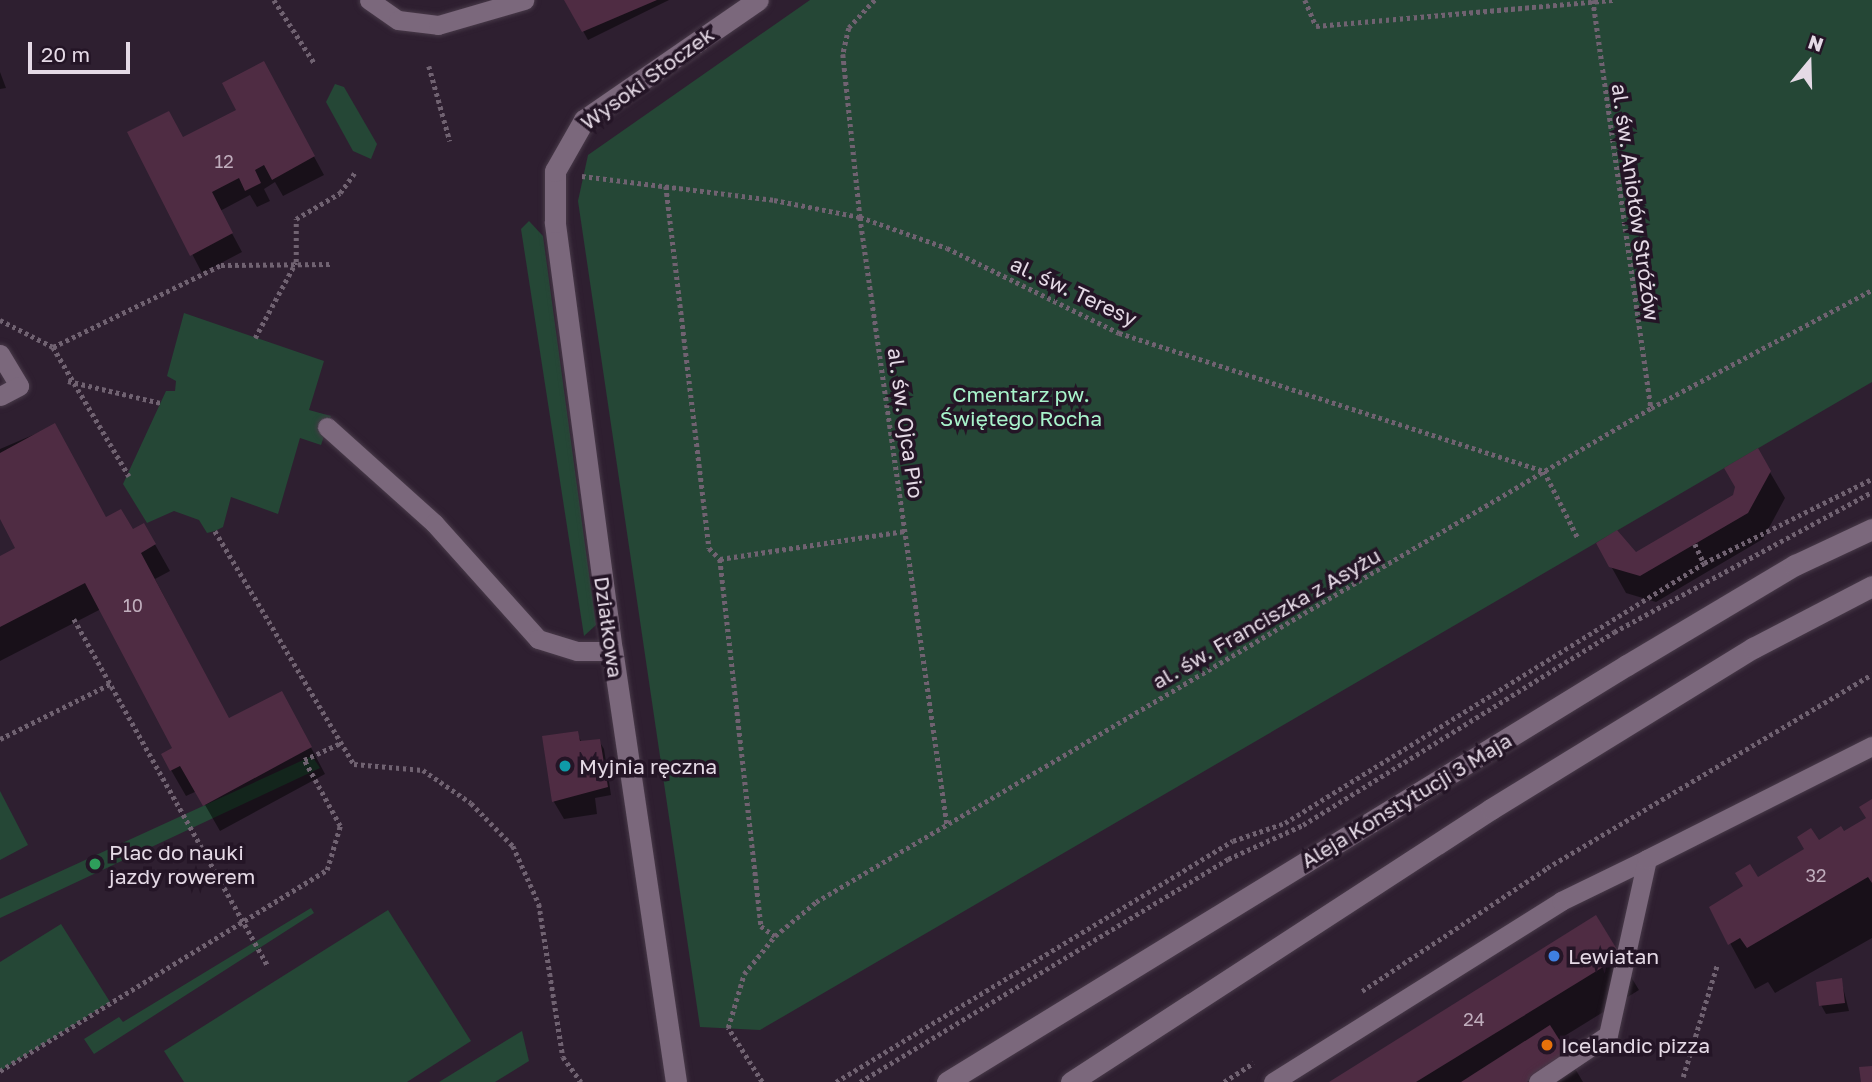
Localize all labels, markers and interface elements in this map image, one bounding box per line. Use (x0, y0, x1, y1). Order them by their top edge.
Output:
street label: Wysoki Stoczek (575, 21, 719, 135)
scale bar (32, 28, 133, 72)
north arrow (1774, 28, 1844, 98)
text: N (1805, 29, 1827, 56)
text: 20 m (41, 41, 90, 67)
street label: al. św. Aniołów Stróżów (1607, 82, 1665, 322)
house number: 12 (214, 150, 234, 172)
street label: al. św. Teresy (1007, 251, 1141, 331)
street label: al. św. Ojca Pio (883, 346, 929, 500)
park label: Cmentarz pw. Świętego Rocha (940, 381, 1102, 431)
street label: al. św. Franciszka z Asyżu (1147, 542, 1385, 694)
street label: Działkowa (589, 575, 629, 679)
house number: 10 (123, 594, 143, 616)
street label: Aleja Konstytucji 3 Maja (1296, 727, 1516, 873)
place label: Myjnia ręczna (579, 753, 717, 779)
marker: Myjnia ręczna (557, 758, 573, 774)
place label: Plac do nauki jazdy rowerem (109, 839, 255, 889)
marker: Plac do nauki jazdy rowerem (87, 856, 103, 872)
house number: 32 (1806, 864, 1826, 886)
place label: Lewiatan (1568, 943, 1659, 969)
marker: Lewiatan (1546, 948, 1562, 964)
house number: 24 (1463, 1008, 1485, 1030)
place label: Icelandic pizza (1561, 1032, 1710, 1058)
marker: Icelandic pizza (1539, 1037, 1555, 1053)

